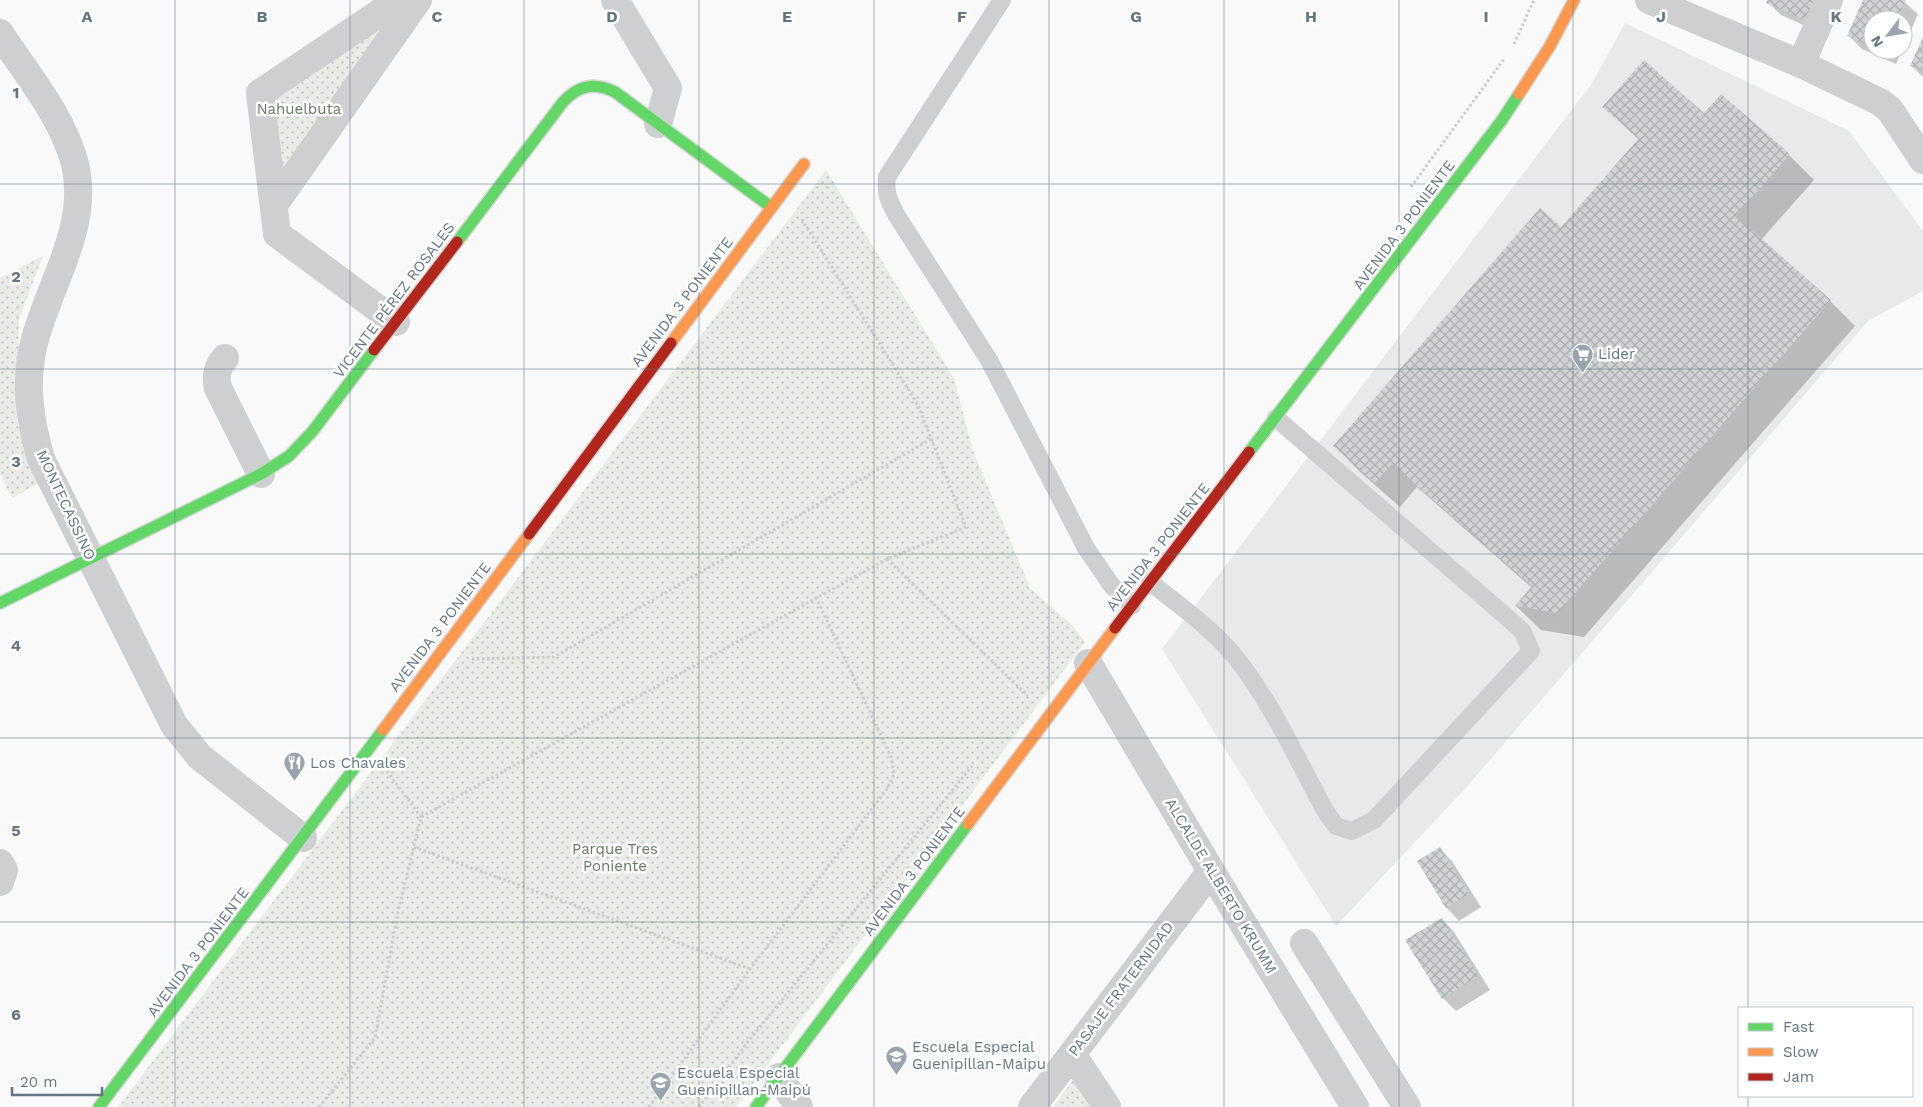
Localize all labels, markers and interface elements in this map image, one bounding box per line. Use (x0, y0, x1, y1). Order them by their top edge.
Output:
text: A (82, 7, 93, 26)
text: B (257, 7, 268, 26)
text: C (432, 7, 443, 26)
text: D (606, 7, 618, 26)
text: E (782, 7, 792, 26)
text: F (957, 7, 967, 26)
text: G (1130, 7, 1142, 26)
text: H (1305, 7, 1317, 26)
text: I (1483, 7, 1489, 26)
text: J (1656, 7, 1666, 26)
text: K (1830, 7, 1842, 26)
north arrow (1863, 10, 1913, 60)
text: N (1867, 33, 1886, 50)
text: 1 (13, 83, 19, 102)
park label: Nahuelbuta (257, 100, 342, 118)
street label: AVENIDA 3 PONIENTE (1349, 157, 1459, 293)
street label: VICENTE PÉREZ ROSALES (330, 219, 458, 381)
street label: AVENIDA 3 PONIENTE (627, 234, 737, 370)
text: 2 (11, 267, 21, 286)
supermarket icon: Lider (1570, 342, 1594, 373)
place label: Lider (1598, 345, 1635, 363)
street label: MONTECASSINO (33, 447, 99, 563)
text: 3 (11, 452, 21, 471)
street label: AVENIDA 3 PONIENTE (1102, 479, 1214, 615)
street label: AVENIDA 3 PONIENTE (385, 559, 495, 695)
text: 4 (11, 636, 21, 655)
restaurant icon: Los Chavales (282, 751, 306, 782)
place label: Los Chavales (310, 754, 406, 772)
street label: ALCALDE ALBERTO KRUMM (1161, 795, 1281, 977)
street label: AVENIDA 3 PONIENTE (859, 803, 969, 939)
text: 5 (11, 821, 21, 840)
park label: Parque Tres Poniente (572, 840, 658, 875)
street label: AVENIDA 3 PONIENTE (143, 884, 253, 1020)
street label: PASAJE FRATERNIDAD (1065, 918, 1177, 1060)
text: 6 (11, 1005, 21, 1024)
legend (1738, 1007, 1913, 1097)
text: Fast (1783, 1018, 1815, 1036)
place label: Escuela Especial Guenipillan-Maipu (912, 1038, 1046, 1073)
text: Slow (1783, 1043, 1819, 1061)
school or university icon: Escuela Especial Guenipillan-Maipu (884, 1044, 908, 1075)
scale bar (12, 1064, 102, 1096)
place label: Escuela Especial Guenipillan-Maipú (677, 1064, 811, 1099)
text: Jam (1783, 1068, 1814, 1086)
school or university icon: Escuela Especial Guenipillan-Maipú (649, 1070, 673, 1101)
text: 20 m (20, 1073, 58, 1091)

